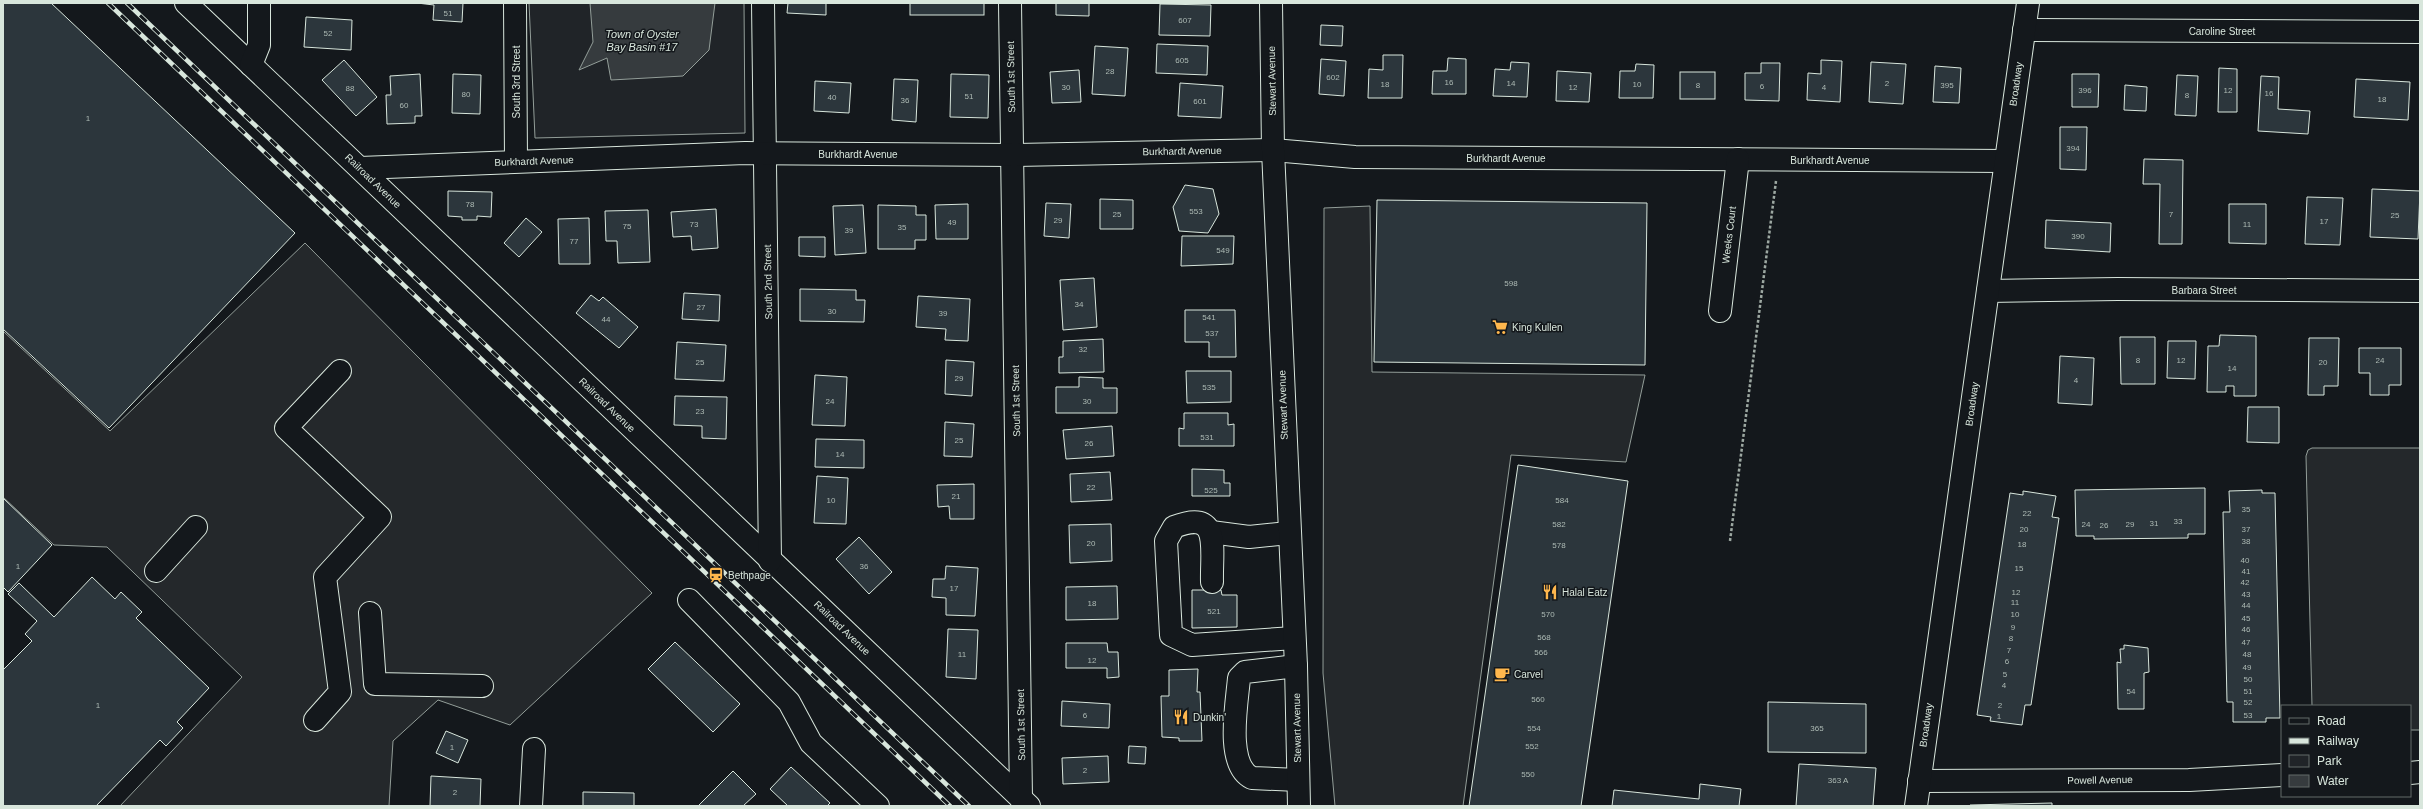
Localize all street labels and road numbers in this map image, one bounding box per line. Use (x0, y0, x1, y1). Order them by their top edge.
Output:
street label: Caroline Street (2189, 26, 2256, 37)
street label: South 1st Street (1005, 41, 1017, 113)
street label: South 3rd Street (511, 45, 522, 118)
street label: Stewart Avenue (1266, 46, 1278, 116)
street label: Broadway (2007, 61, 2025, 107)
street label: Burkhardt Avenue (1142, 145, 1222, 157)
street label: Burkhardt Avenue (818, 149, 898, 160)
street label: Railroad Avenue (343, 152, 403, 211)
street label: Burkhardt Avenue (1466, 153, 1546, 164)
street label: Burkhardt Avenue (494, 154, 574, 168)
street label: Burkhardt Avenue (1790, 155, 1870, 166)
street label: Weeks Court (1720, 206, 1738, 264)
street label: South 2nd Street (762, 244, 774, 320)
street label: Barbara Street (2171, 285, 2237, 296)
street label: South 1st Street (1010, 365, 1022, 437)
street label: Stewart Avenue (1276, 369, 1290, 440)
street label: Railroad Avenue (577, 376, 637, 435)
street label: Broadway (1963, 381, 1981, 427)
street label: Railroad Avenue (812, 599, 872, 658)
street label: South 1st Street (1015, 689, 1027, 761)
street label: Stewart Avenue (1291, 693, 1303, 763)
street label: Broadway (1917, 702, 1935, 748)
street label: Powell Avenue (2067, 774, 2133, 786)

